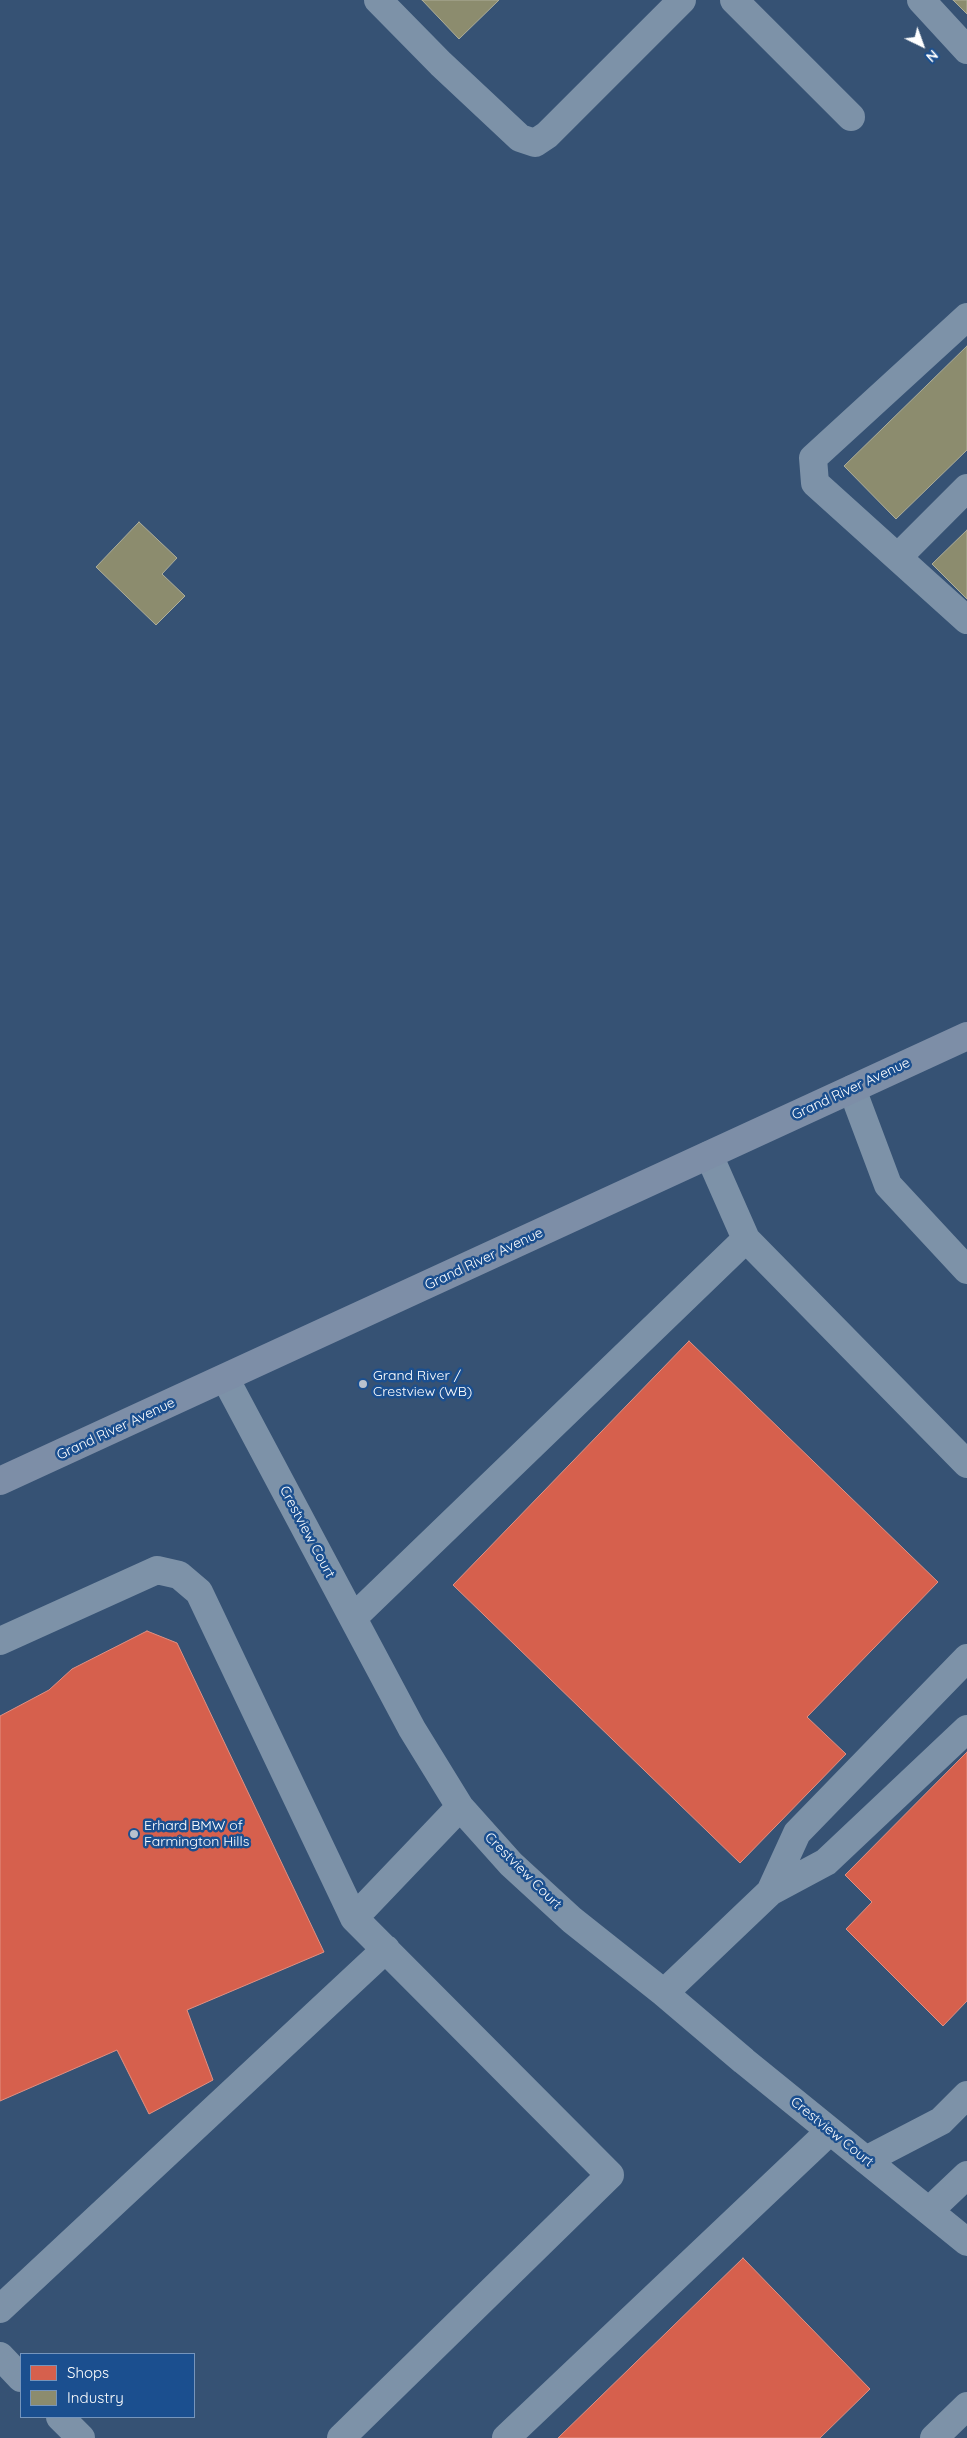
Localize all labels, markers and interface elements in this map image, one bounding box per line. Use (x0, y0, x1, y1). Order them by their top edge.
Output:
north arrow (897, 20, 947, 70)
text: N (922, 46, 942, 66)
street label: Grand River Avenue (789, 1054, 913, 1124)
street label: Grand River Avenue (422, 1224, 546, 1294)
place label: Grand River / Crestview (WB) (373, 1368, 472, 1400)
marker: Grand River / Crestview (WB) (357, 1378, 369, 1390)
street label: Grand River Avenue (54, 1394, 178, 1464)
street label: Crestview Court (276, 1483, 338, 1581)
place label: Erhard BMW of Farmington Hills (144, 1818, 249, 1850)
marker: Erhard BMW of Farmington Hills (128, 1828, 140, 1840)
street label: Crestview Court (481, 1829, 565, 1913)
street label: Crestview Court (787, 2093, 877, 2171)
legend (20, 2353, 195, 2418)
text: Shops (67, 2363, 109, 2382)
text: Industry (67, 2388, 124, 2407)

